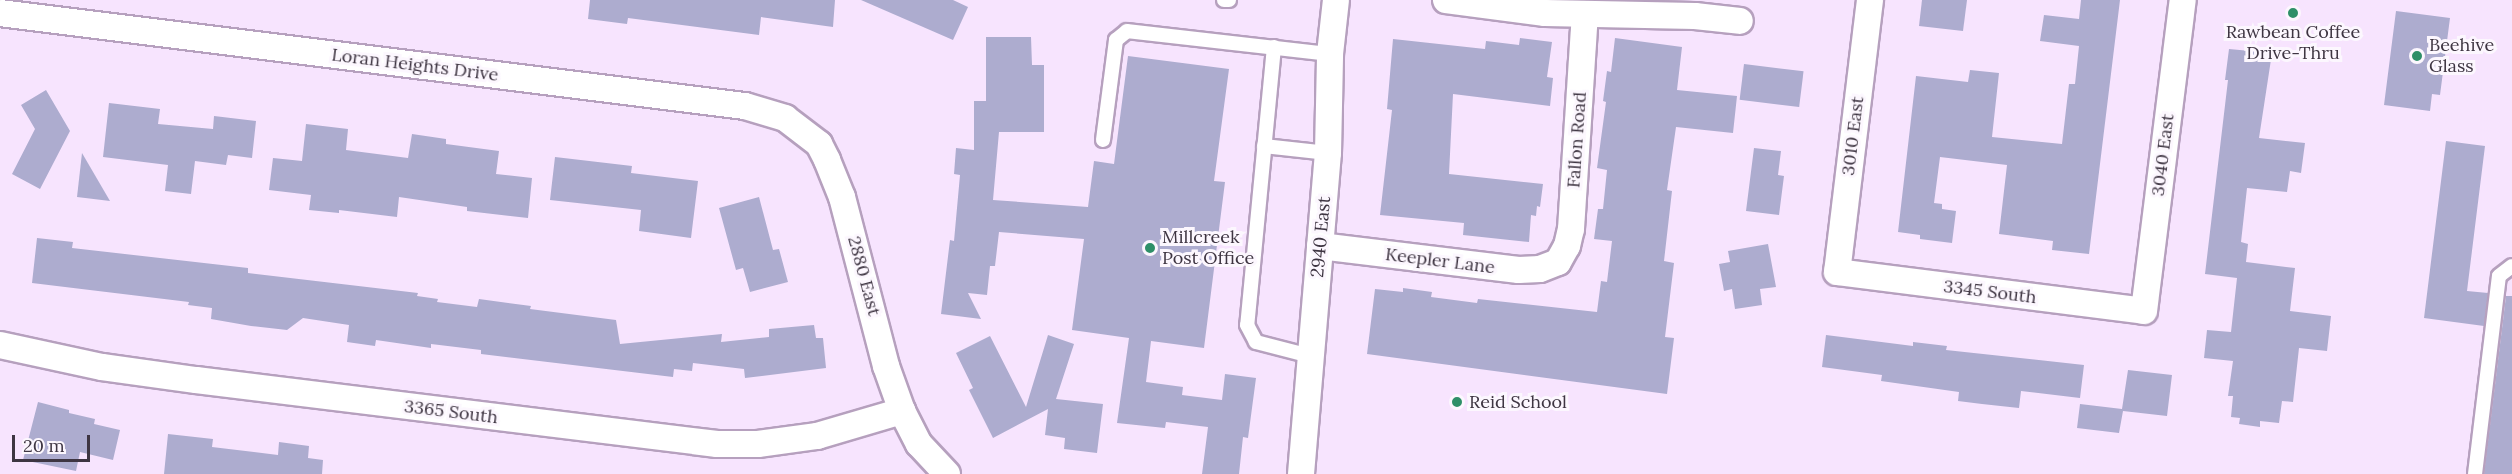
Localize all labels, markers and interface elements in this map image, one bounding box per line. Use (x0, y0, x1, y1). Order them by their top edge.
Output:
marker: Rawbean Coffee Drive-Thru (2286, 6, 2300, 20)
place label: Rawbean Coffee Drive-Thru (2226, 22, 2360, 64)
place label: Beehive Glass (2429, 35, 2494, 78)
street label: Loran Heights Drive (330, 44, 500, 86)
marker: Beehive Glass (2410, 49, 2424, 63)
street label: Fallon Road (1563, 91, 1591, 189)
street label: 3010 East (1837, 95, 1869, 177)
street label: 3040 East (2147, 113, 2179, 197)
street label: 2940 East (1307, 195, 1335, 279)
place label: Millcreek Post Office (1162, 227, 1254, 270)
street label: 2880 East (843, 234, 885, 318)
marker: Millcreek Post Office (1143, 241, 1157, 255)
street label: Keepler Lane (1384, 244, 1496, 278)
street label: 3345 South (1942, 276, 2038, 308)
place label: Reid School (1469, 391, 1567, 413)
marker: Reid School (1450, 395, 1464, 409)
street label: 3365 South (403, 396, 499, 428)
scale bar (15, 423, 93, 461)
text: 20 m (23, 434, 65, 457)

